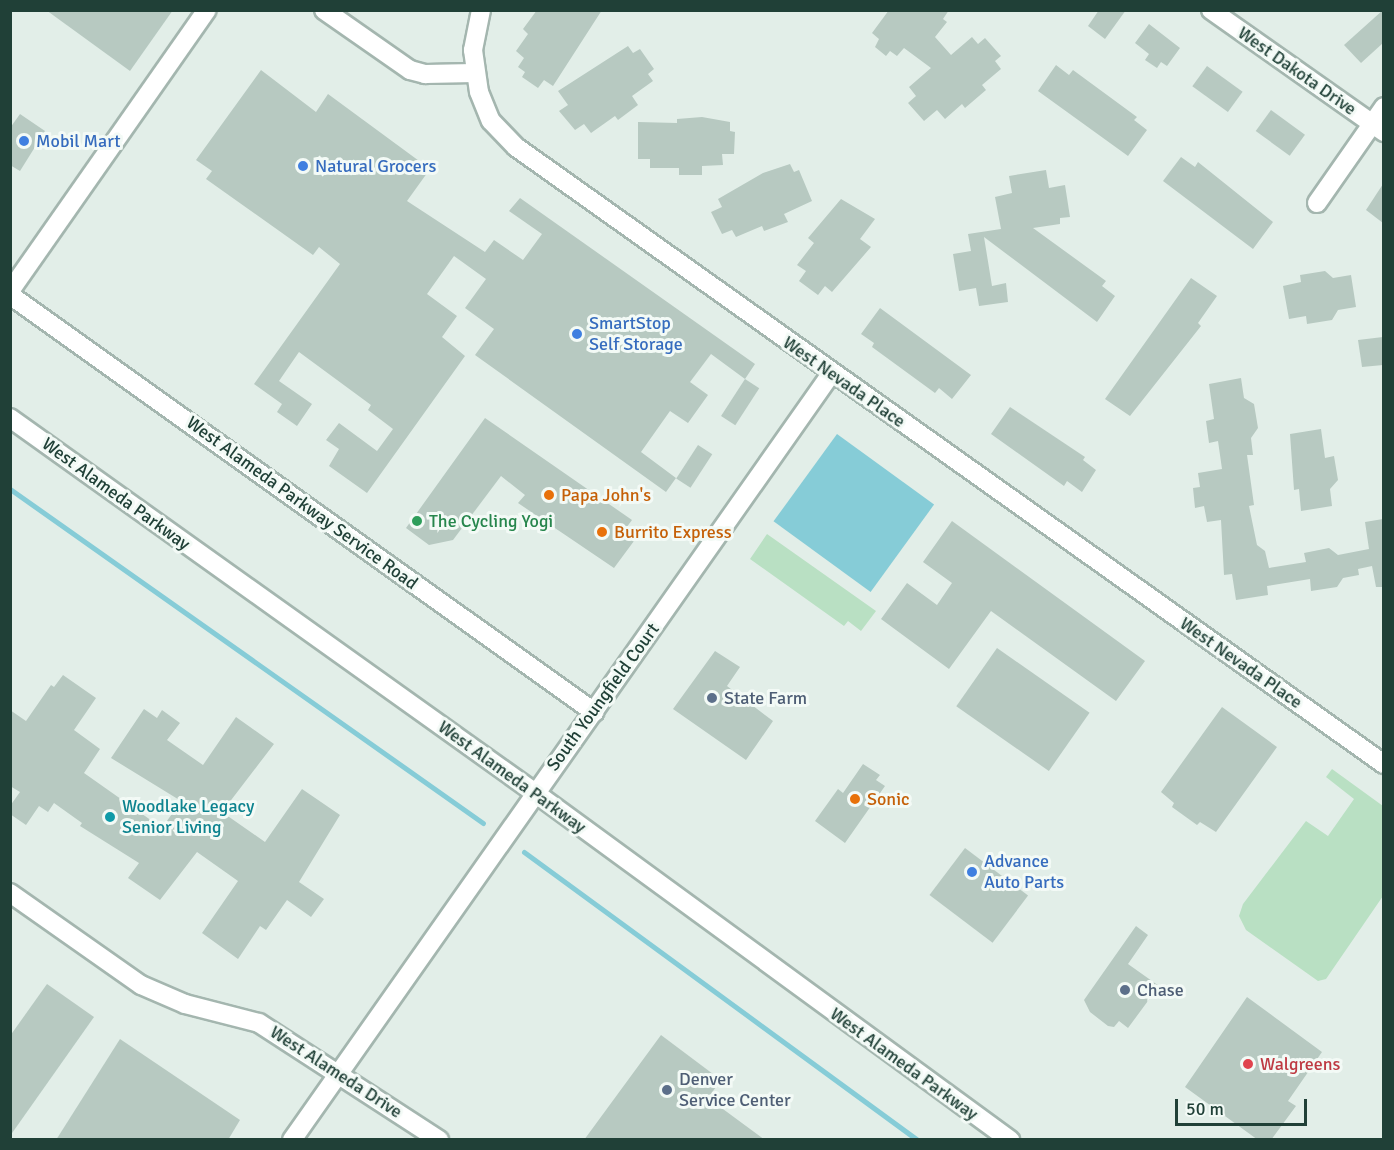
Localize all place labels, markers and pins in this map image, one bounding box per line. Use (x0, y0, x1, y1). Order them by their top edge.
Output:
place label: Mobil Mart (36, 130, 120, 152)
marker: Mobil Mart (17, 134, 31, 148)
place label: Natural Grocers (315, 155, 436, 177)
marker: Natural Grocers (296, 159, 310, 173)
place label: SmartStop Self Storage (589, 313, 683, 356)
marker: SmartStop Self Storage (570, 327, 584, 341)
place label: Papa John's (561, 484, 651, 506)
marker: Papa John's (542, 488, 556, 502)
place label: The Cycling Yogi (429, 510, 553, 532)
marker: The Cycling Yogi (410, 514, 424, 528)
place label: Burrito Express (614, 521, 732, 543)
marker: Burrito Express (595, 525, 609, 539)
place label: State Farm (724, 687, 807, 709)
marker: State Farm (705, 691, 719, 705)
place label: Sonic (867, 788, 910, 810)
marker: Sonic (848, 792, 862, 806)
place label: Woodlake Legacy Senior Living (122, 796, 254, 838)
marker: Woodlake Legacy Senior Living (103, 810, 117, 824)
place label: Advance Auto Parts (984, 851, 1064, 894)
marker: Advance Auto Parts (965, 865, 979, 879)
place label: Chase (1137, 979, 1184, 1001)
marker: Chase (1118, 983, 1132, 997)
place label: Walgreens (1260, 1053, 1340, 1075)
marker: Walgreens (1241, 1057, 1255, 1071)
place label: Denver Service Center (679, 1069, 791, 1112)
marker: Denver Service Center (660, 1083, 674, 1097)

